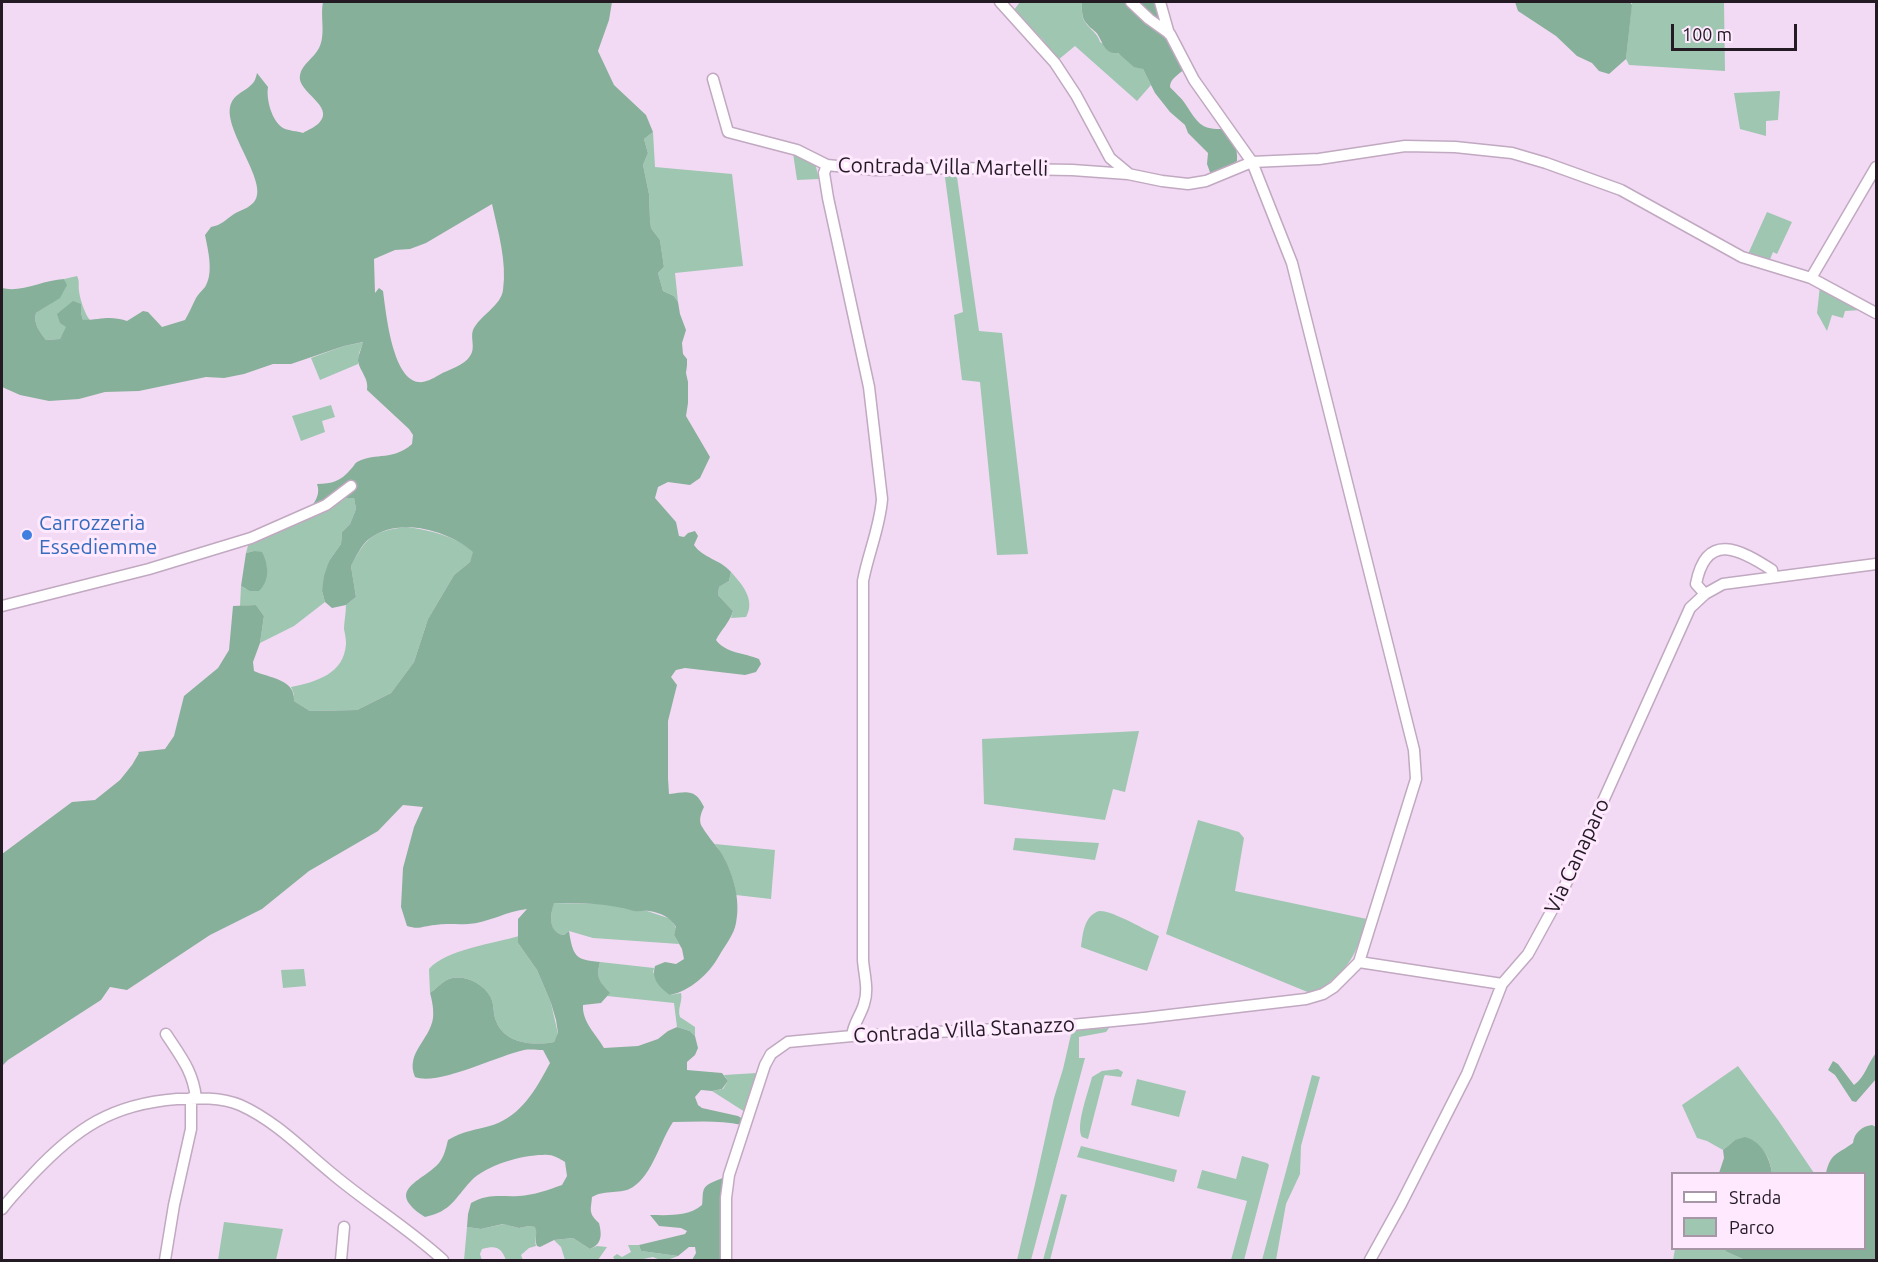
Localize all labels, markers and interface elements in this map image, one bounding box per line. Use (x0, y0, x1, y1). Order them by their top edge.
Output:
scale bar (1674, 12, 1800, 50)
text: 100 m (1682, 24, 1732, 44)
street label: Contrada Villa Martelli (837, 153, 1049, 181)
place label: Carrozzeria Essediemme (39, 510, 157, 560)
marker: Carrozzeria Essediemme (20, 528, 34, 542)
street label: Via Canaparo (1539, 794, 1615, 918)
street label: Contrada Villa Stanazzo (853, 1012, 1075, 1048)
legend (1671, 1172, 1866, 1250)
text: Strada (1729, 1187, 1781, 1207)
text: Parco (1729, 1217, 1775, 1237)

